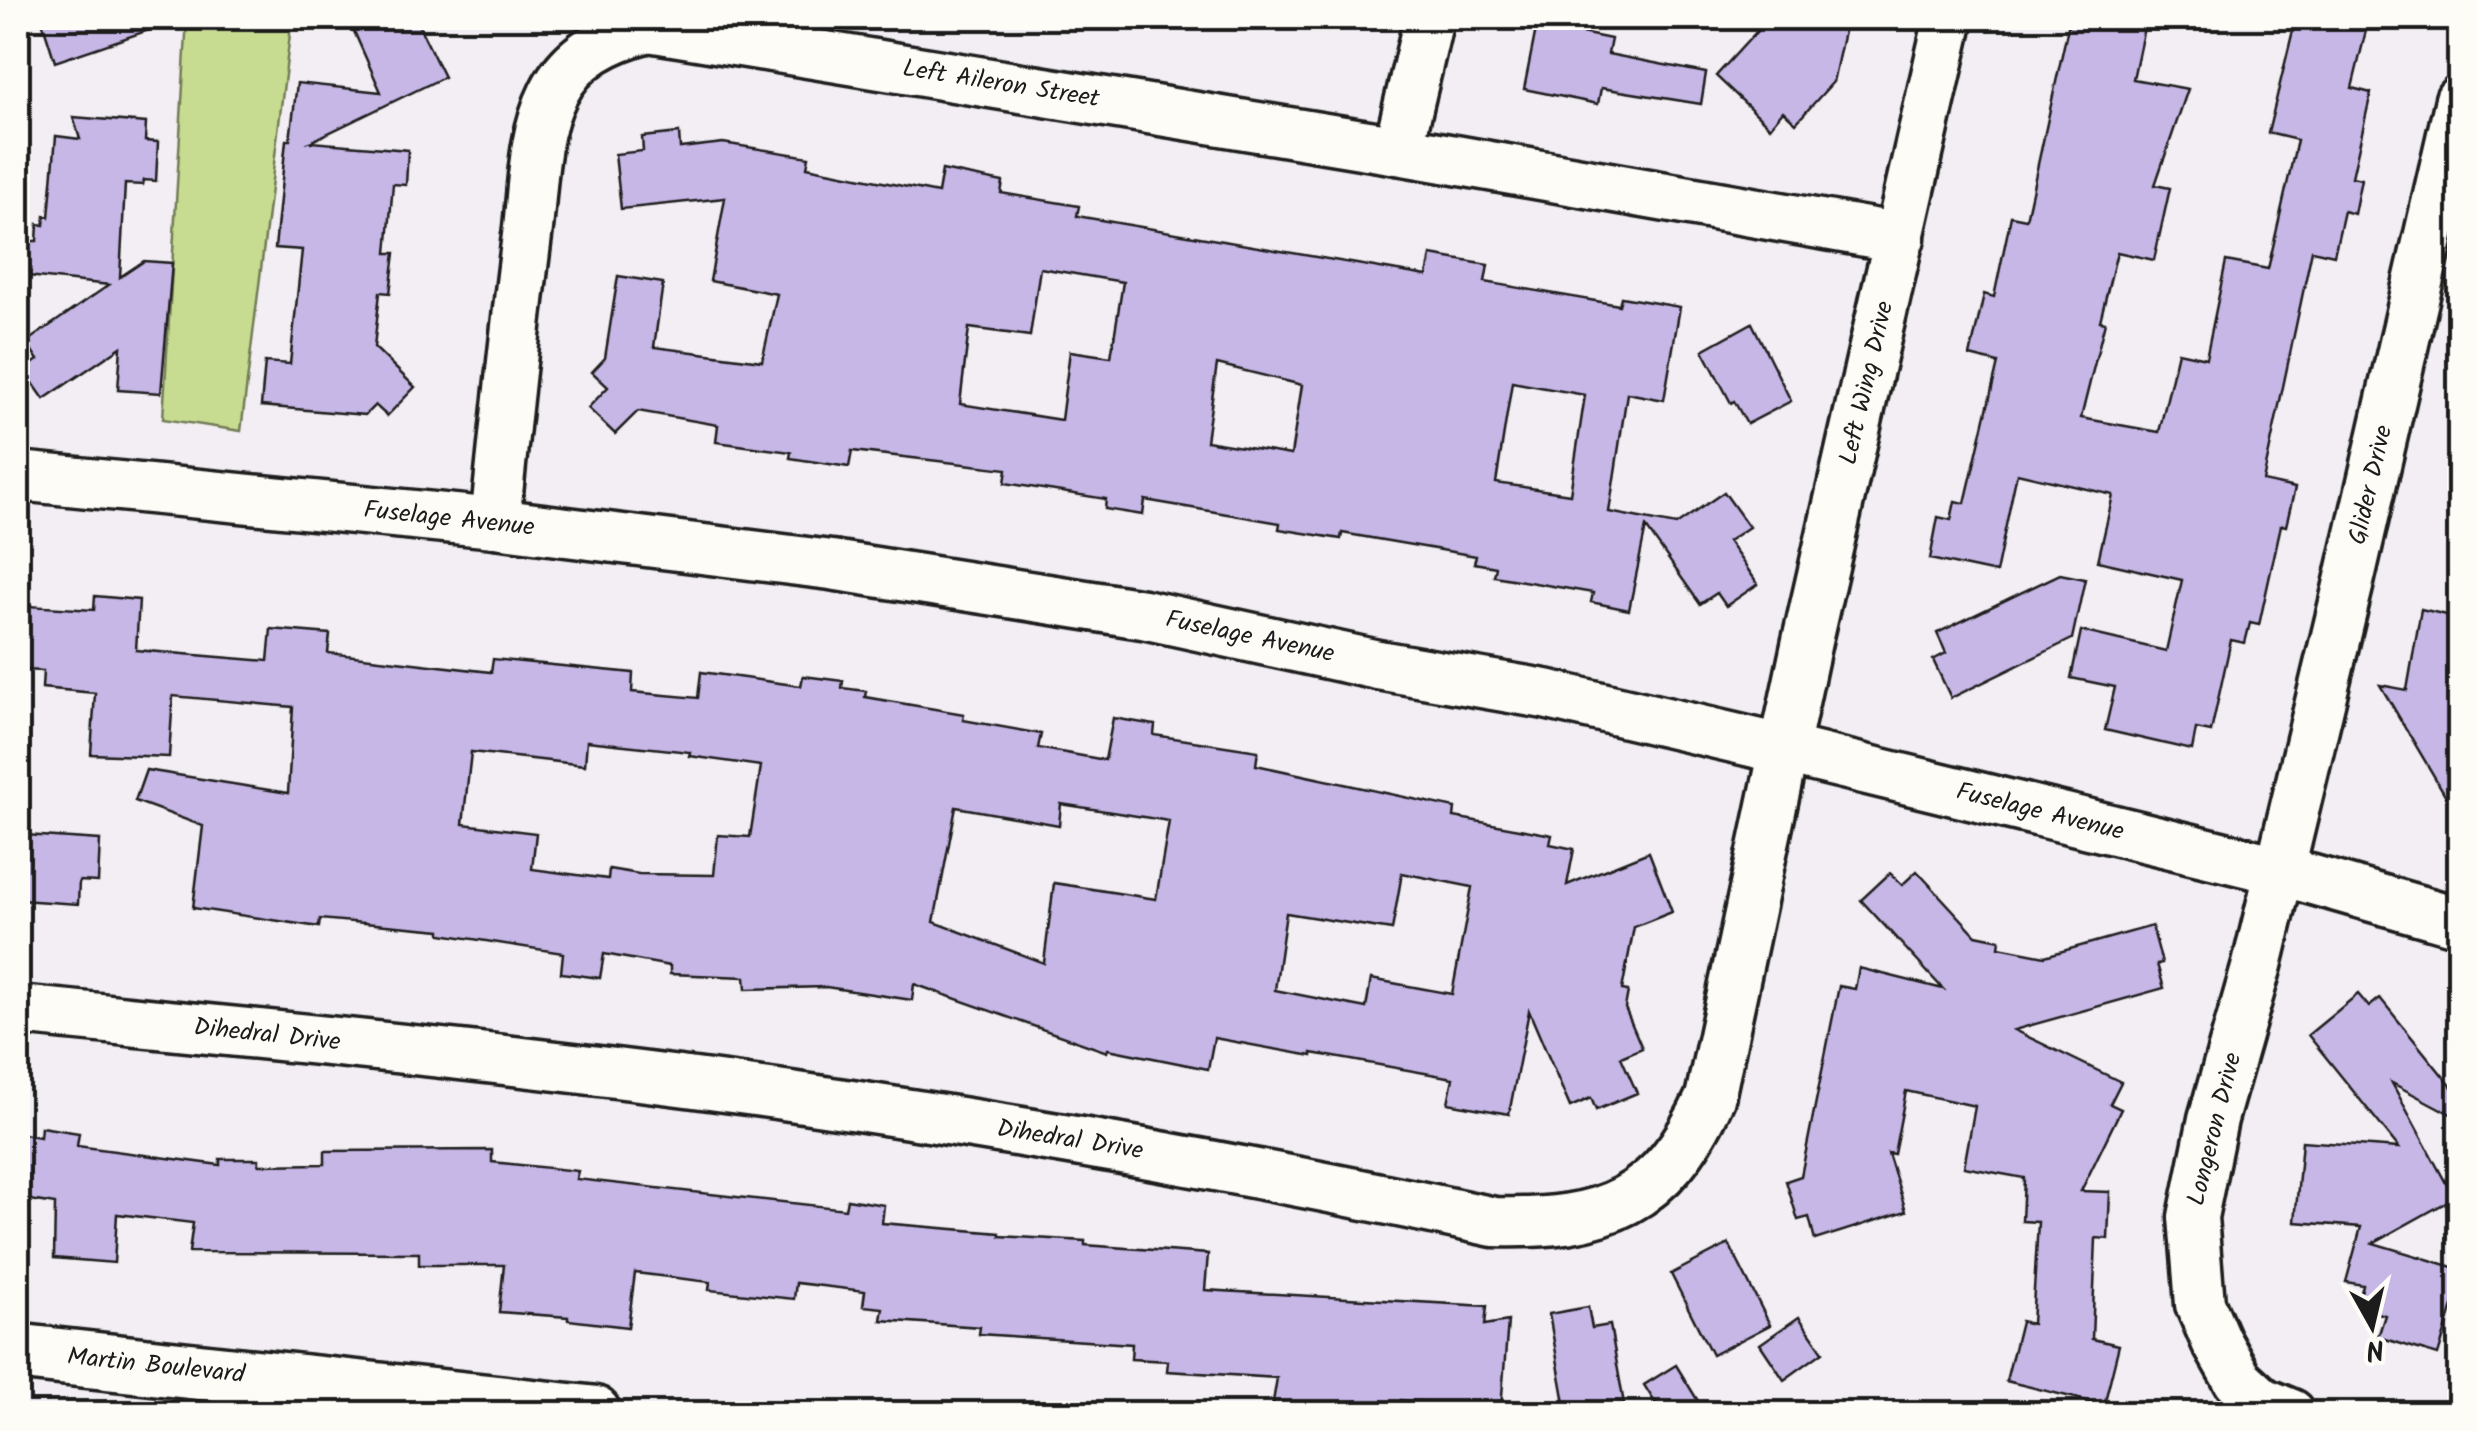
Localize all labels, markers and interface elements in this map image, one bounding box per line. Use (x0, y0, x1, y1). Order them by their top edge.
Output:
street label: Left Aileron Street (900, 49, 1103, 119)
street label: Left Wing Drive (1829, 297, 1905, 469)
street label: Glider Drive (2338, 421, 2404, 549)
street label: Fuselage Avenue (362, 490, 536, 548)
street label: Fuselage Avenue (1162, 600, 1338, 674)
street label: Fuselage Avenue (1952, 772, 2128, 852)
street label: Dihedral Drive (192, 1007, 342, 1063)
street label: Longeron Drive (2177, 1048, 2253, 1210)
street label: Dihedral Drive (994, 1109, 1146, 1171)
north arrow (2322, 1276, 2422, 1376)
text: N (2363, 1325, 2387, 1372)
street label: Martin Boulevard (65, 1337, 248, 1395)

